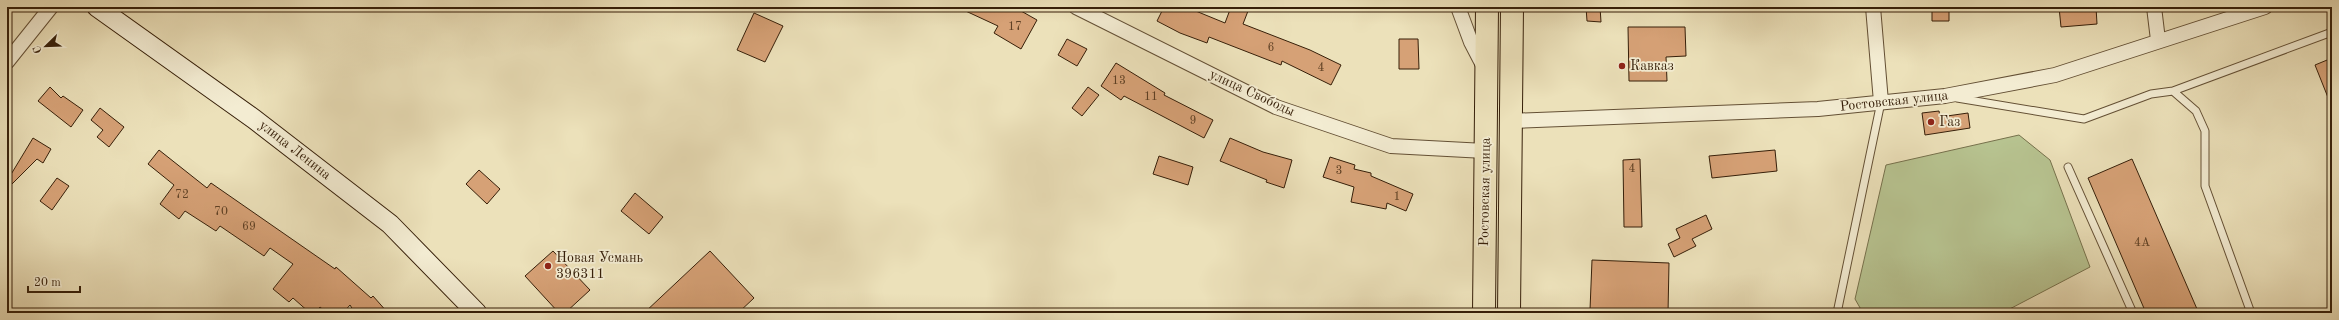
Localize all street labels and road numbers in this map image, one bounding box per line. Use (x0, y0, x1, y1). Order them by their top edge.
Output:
street label: улица Свободы (1207, 67, 1297, 119)
street label: Ростовская улица (1839, 88, 1949, 114)
street label: улица Ленина (256, 118, 334, 182)
street label: Ростовская улица (1477, 137, 1493, 247)

